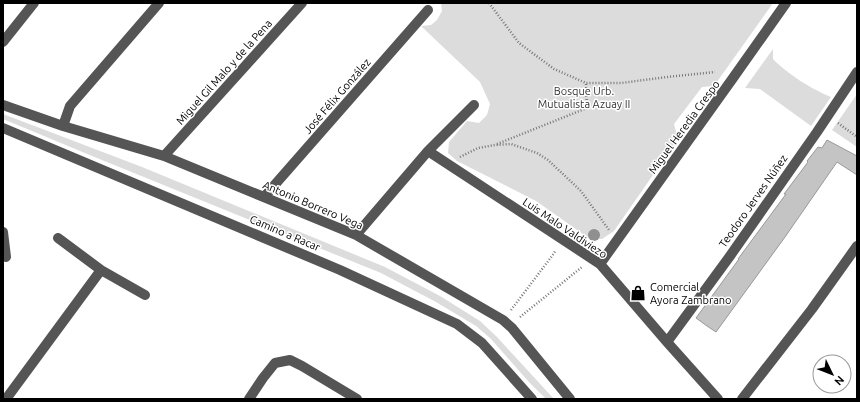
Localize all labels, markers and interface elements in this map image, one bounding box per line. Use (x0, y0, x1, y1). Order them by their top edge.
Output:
street label: Miguel Gil Malo y de la Pena (174, 17, 274, 127)
street label: José Félix González (301, 56, 373, 136)
street label: Miguel Heredia Crespo (646, 78, 722, 176)
park label: Bosque Urb. Mutualista Azuay II (538, 85, 630, 110)
street label: Teodoro Jerves Núñez (716, 152, 790, 250)
street label: Antonio Borrero Vega (261, 178, 365, 232)
street label: Luis Malo Valdiviezo (521, 195, 609, 261)
street label: Camino a Racar (248, 213, 323, 254)
place label: Comercial Ayora Zambrano (650, 281, 732, 306)
shop icon: Comercial Ayora Zambrano (629, 284, 647, 302)
north arrow (812, 354, 852, 394)
text: N (832, 374, 847, 388)

